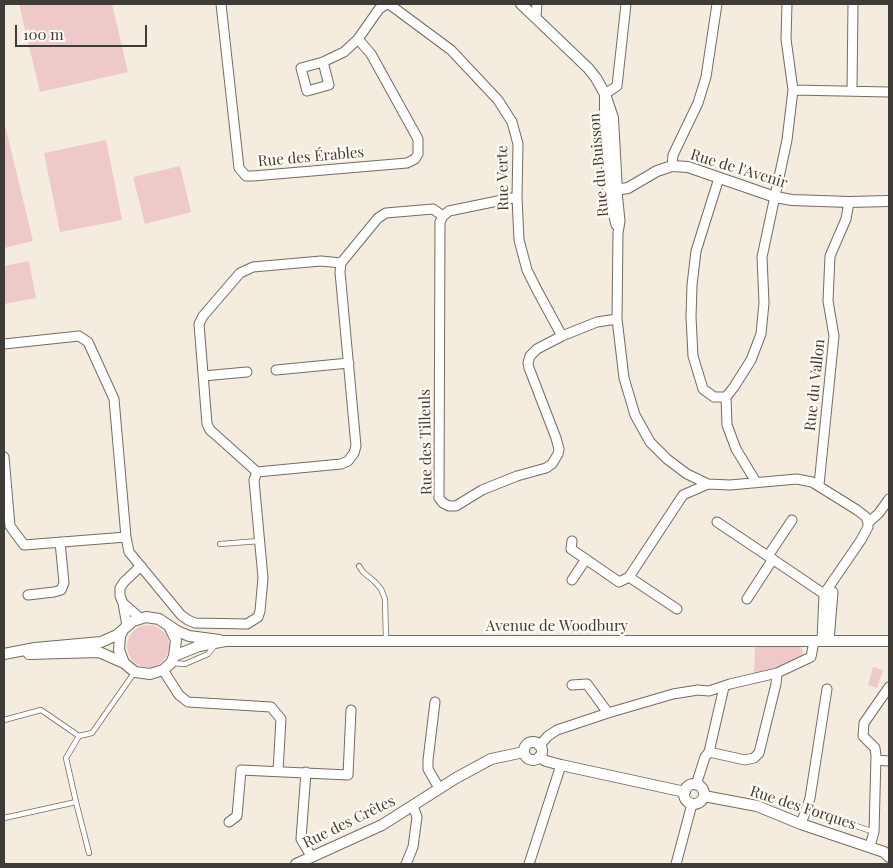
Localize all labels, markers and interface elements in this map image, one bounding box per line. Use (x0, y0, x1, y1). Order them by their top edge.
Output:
scale bar (18, 15, 150, 47)
text: 100 m (23, 24, 64, 44)
street label: Rue du Buisson (586, 112, 612, 218)
street label: Rue des Érables (257, 143, 365, 171)
street label: Rue Verte (493, 145, 513, 211)
street label: Rue de l'Avenir (688, 146, 790, 192)
street label: Rue du Vallon (801, 338, 829, 432)
street label: Rue des Tilleuls (416, 389, 436, 495)
street label: Avenue de Woodbury (486, 617, 628, 635)
street label: Rue des Forques (748, 782, 858, 834)
street label: Rue des Crêtes (300, 792, 398, 852)

